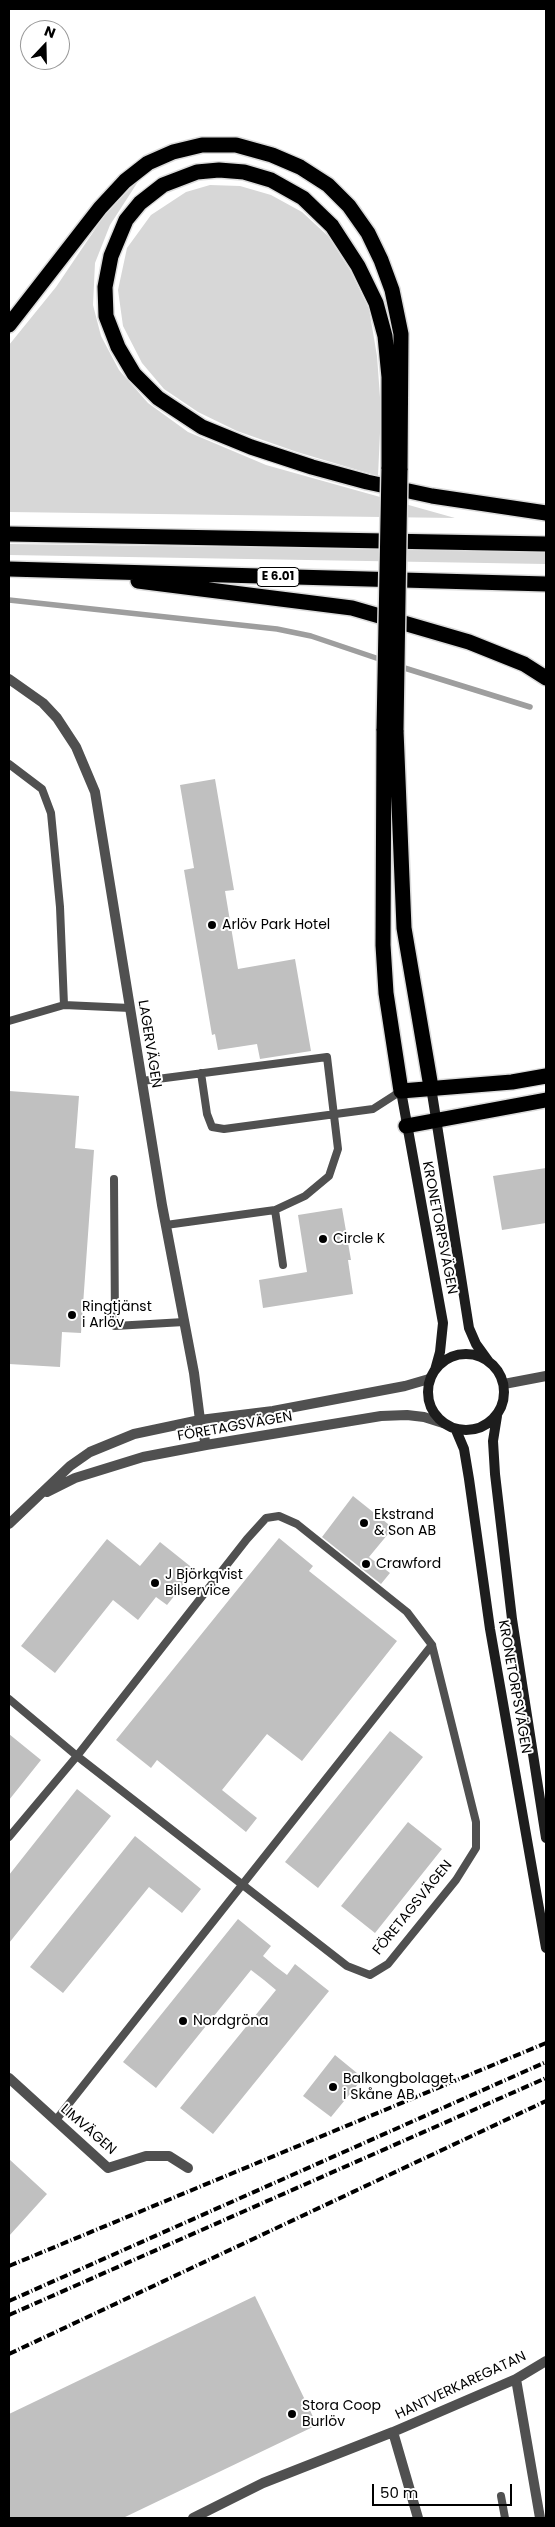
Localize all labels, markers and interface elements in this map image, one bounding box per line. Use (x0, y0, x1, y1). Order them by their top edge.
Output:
north arrow (20, 20, 70, 70)
text: N (42, 21, 59, 43)
road number: E 6.01 (257, 568, 299, 586)
place label: Arlöv Park Hotel (222, 917, 330, 933)
marker: Arlöv Park Hotel (206, 919, 218, 931)
street label: LAGERVÄGEN (134, 999, 164, 1089)
street label: KRONETORPSVÄGEN (418, 1160, 460, 1296)
place label: Circle K (333, 1231, 385, 1247)
marker: Circle K (317, 1233, 329, 1245)
place label: Ringtjänst i Arlöv (82, 1299, 152, 1331)
marker: Ringtjänst i Arlöv (66, 1309, 78, 1321)
street label: FÖRETAGSVÄGEN (176, 1409, 294, 1445)
place label: Ekstrand & Son AB (374, 1507, 436, 1540)
marker: Ekstrand & Son AB (358, 1517, 370, 1529)
place label: Crawford (376, 1556, 441, 1572)
marker: Crawford (360, 1558, 372, 1570)
place label: J Björkqvist Bilservice (165, 1567, 243, 1600)
marker: J Björkqvist Bilservice (149, 1577, 161, 1589)
street label: KRONETORPSVÄGEN (494, 1619, 534, 1755)
street label: FÖRETAGSVÄGEN (370, 1857, 456, 1959)
place label: Nordgröna (193, 2013, 269, 2029)
marker: Nordgröna (177, 2015, 189, 2027)
place label: Balkongbolaget i Skåne AB (343, 2071, 454, 2104)
marker: Balkongbolaget i Skåne AB (327, 2081, 339, 2093)
street label: LIMVÄGEN (57, 2101, 119, 2159)
street label: HANTVERKAREGATAN (393, 2348, 529, 2424)
place label: Stora Coop Burlöv (302, 2398, 381, 2430)
marker: Stora Coop Burlöv (286, 2408, 298, 2420)
scale bar (375, 2474, 515, 2506)
text: 50 m (380, 2482, 418, 2503)

